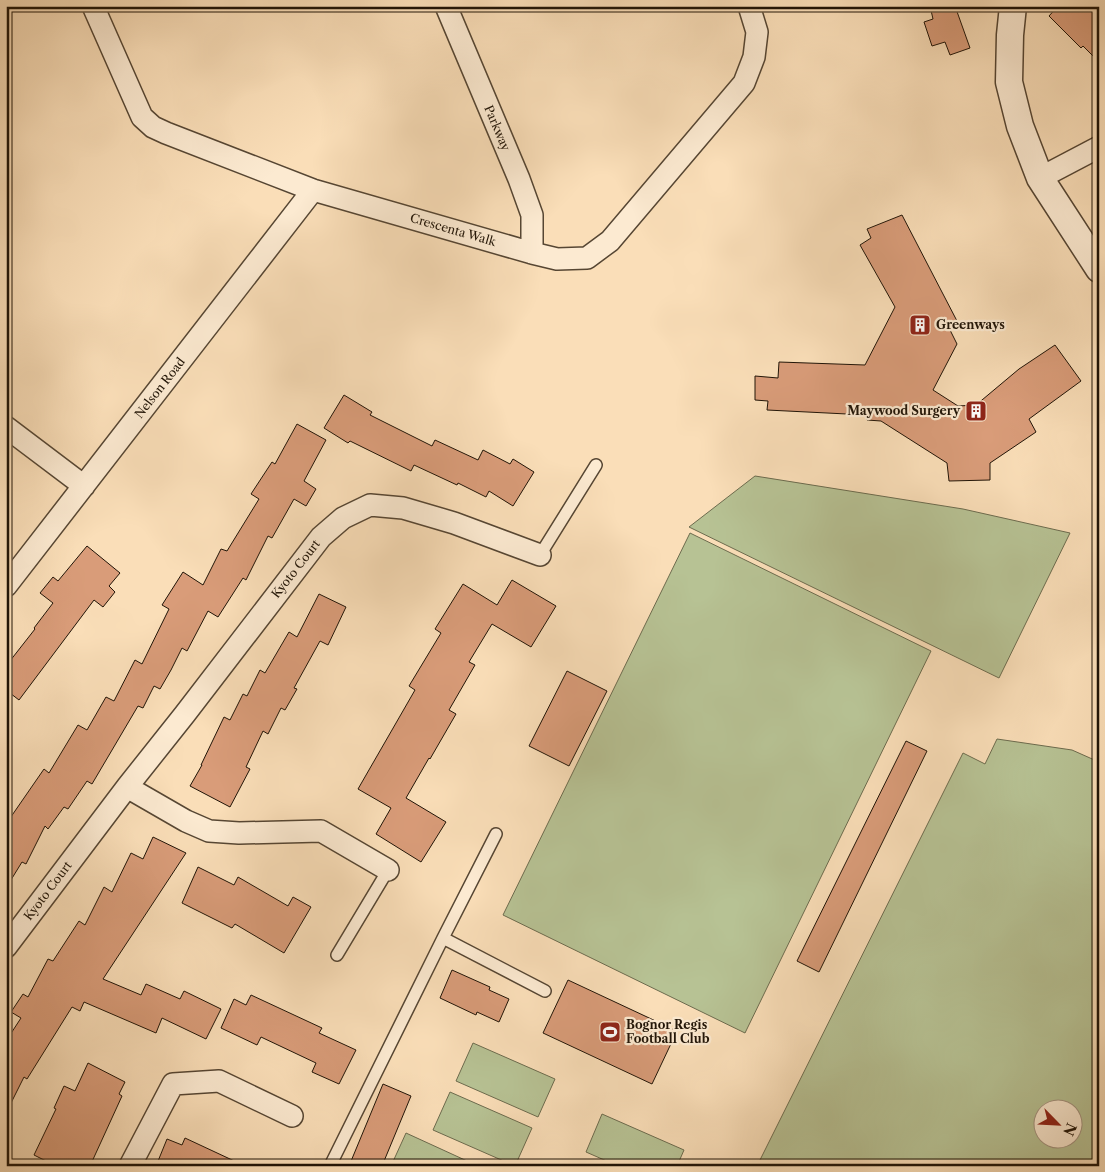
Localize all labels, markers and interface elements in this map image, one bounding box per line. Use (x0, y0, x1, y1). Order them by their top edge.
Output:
street label: Parkway (481, 103, 514, 153)
street label: Crescenta Walk (408, 210, 499, 249)
building icon: Greenways (908, 313, 932, 337)
place label: Greenways (936, 317, 1005, 332)
street label: Nelson Road (131, 354, 188, 421)
building icon: Maywood Surgery (964, 399, 988, 423)
place label: Maywood Surgery (847, 403, 961, 418)
street label: Kyoto Court (268, 536, 324, 601)
street label: Kyoto Court (21, 858, 75, 923)
place label: Bognor Regis Football Club (626, 1017, 710, 1046)
sports icon: Bognor Regis Football Club (598, 1020, 622, 1044)
north arrow (1032, 1100, 1082, 1150)
text: N (1059, 1120, 1081, 1139)

